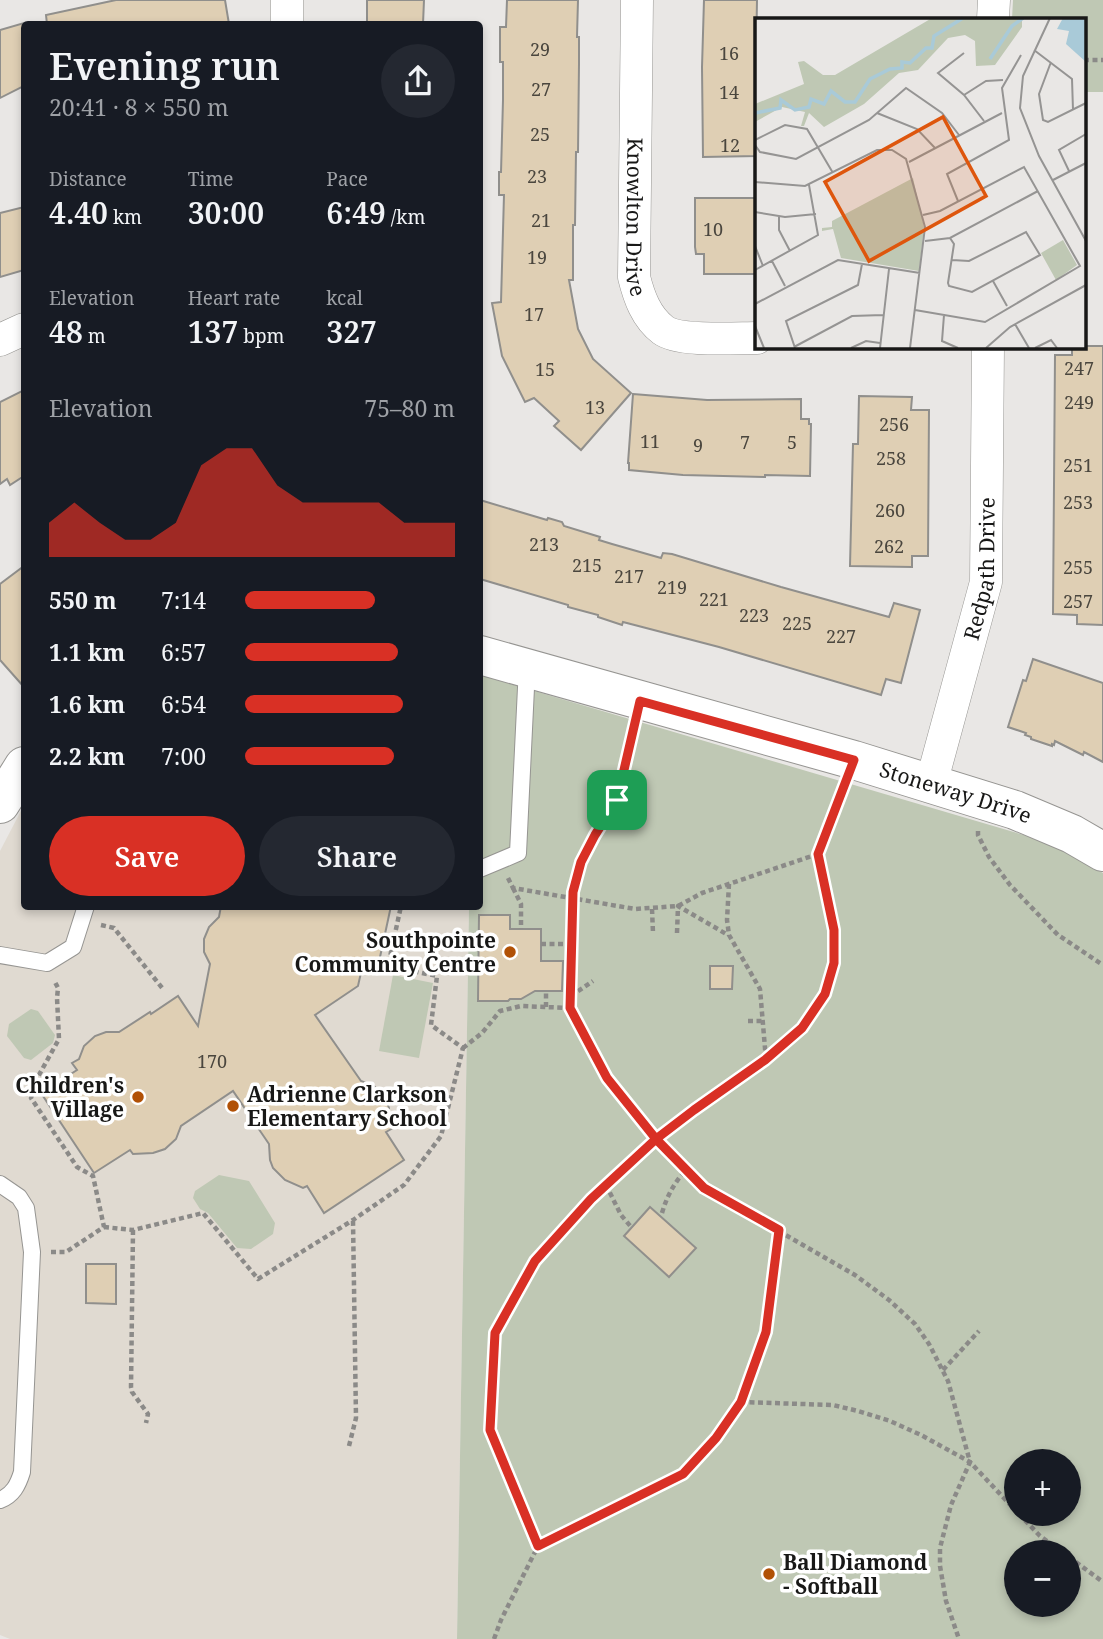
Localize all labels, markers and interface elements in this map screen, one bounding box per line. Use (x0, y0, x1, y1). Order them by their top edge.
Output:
inset map (755, 18, 1086, 348)
house number: 29 (530, 37, 550, 61)
text: Evening run (49, 39, 280, 91)
house number: 16 (719, 41, 739, 65)
button: share (381, 44, 455, 118)
house number: 27 (531, 77, 551, 101)
house number: 14 (719, 80, 739, 104)
text: 20:41 · 8 × 550 m (49, 91, 229, 123)
house number: 25 (530, 122, 550, 146)
house number: 12 (720, 133, 740, 157)
street label: Knowlton Drive (619, 137, 653, 300)
house number: 23 (527, 164, 547, 188)
text: Distance (49, 166, 127, 192)
text: Time (188, 166, 234, 192)
text: Pace (326, 166, 368, 192)
text: 4.40 (49, 192, 108, 233)
text: 30:00 (188, 192, 264, 233)
text: 6:49 (326, 192, 386, 233)
text: km (108, 204, 142, 230)
text: /km (386, 204, 425, 230)
house number: 21 (531, 208, 551, 232)
house number: 10 (703, 217, 723, 241)
house number: 19 (527, 245, 547, 269)
text: Elevation (49, 285, 135, 311)
text: Heart rate (188, 285, 280, 311)
text: kcal (326, 285, 363, 311)
house number: 17 (524, 302, 544, 326)
text: 48 (49, 311, 83, 352)
text: 137 (188, 311, 238, 352)
text: 327 (326, 311, 377, 352)
text: m (83, 323, 106, 349)
text: bpm (238, 323, 285, 349)
house number: 247 (1064, 356, 1094, 380)
house number: 15 (535, 357, 555, 381)
house number: 249 (1064, 390, 1094, 414)
text: Elevation (49, 392, 153, 424)
text: 75–80 m (364, 392, 455, 424)
house number: 13 (585, 395, 605, 419)
house number: 256 (879, 412, 909, 436)
house number: 11 (640, 429, 660, 453)
house number: 7 (740, 430, 750, 454)
house number: 5 (787, 430, 797, 454)
house number: 9 (693, 433, 703, 457)
house number: 258 (876, 446, 906, 470)
house number: 251 (1063, 453, 1093, 477)
house number: 253 (1063, 490, 1093, 514)
street label: Redpath Drive (957, 497, 1001, 643)
house number: 260 (875, 498, 905, 522)
house number: 213 (529, 532, 559, 556)
house number: 262 (874, 534, 904, 558)
house number: 215 (572, 553, 602, 577)
house number: 255 (1063, 555, 1093, 579)
house number: 217 (614, 564, 644, 588)
house number: 219 (657, 575, 687, 599)
text: 550 m (49, 584, 117, 616)
text: 7:14 (161, 584, 206, 616)
house number: 221 (699, 587, 729, 611)
house number: 257 (1063, 589, 1093, 613)
house number: 223 (739, 603, 769, 627)
house number: 225 (782, 611, 812, 635)
house number: 227 (826, 624, 856, 648)
text: 1.1 km (49, 636, 125, 668)
text: 6:57 (161, 636, 206, 668)
text: 1.6 km (49, 688, 125, 720)
text: 6:54 (161, 688, 206, 720)
text: 2.2 km (49, 740, 125, 772)
text: 7:00 (161, 740, 206, 772)
street label: Stoneway Drive (876, 755, 1036, 829)
pin (587, 770, 647, 830)
icon: arrive (598, 781, 636, 819)
button: Save (49, 816, 245, 896)
button: Share (259, 816, 455, 896)
place label: Southpointe Community Centre (295, 926, 496, 978)
marker: Southpointe Community Centre (502, 944, 518, 960)
house number: 170 (197, 1049, 227, 1073)
place label: Children's Village (15, 1071, 124, 1123)
place label: Adrienne Clarkson Elementary School (247, 1080, 448, 1132)
marker: Children's Village (130, 1089, 146, 1105)
marker: Adrienne Clarkson Elementary School (225, 1098, 241, 1114)
map controls (1004, 1449, 1081, 1617)
button: + (1004, 1449, 1081, 1526)
button: − (1004, 1540, 1081, 1617)
place label: Ball Diamond - Softball (783, 1548, 928, 1600)
marker: Ball Diamond - Softball (761, 1566, 777, 1582)

